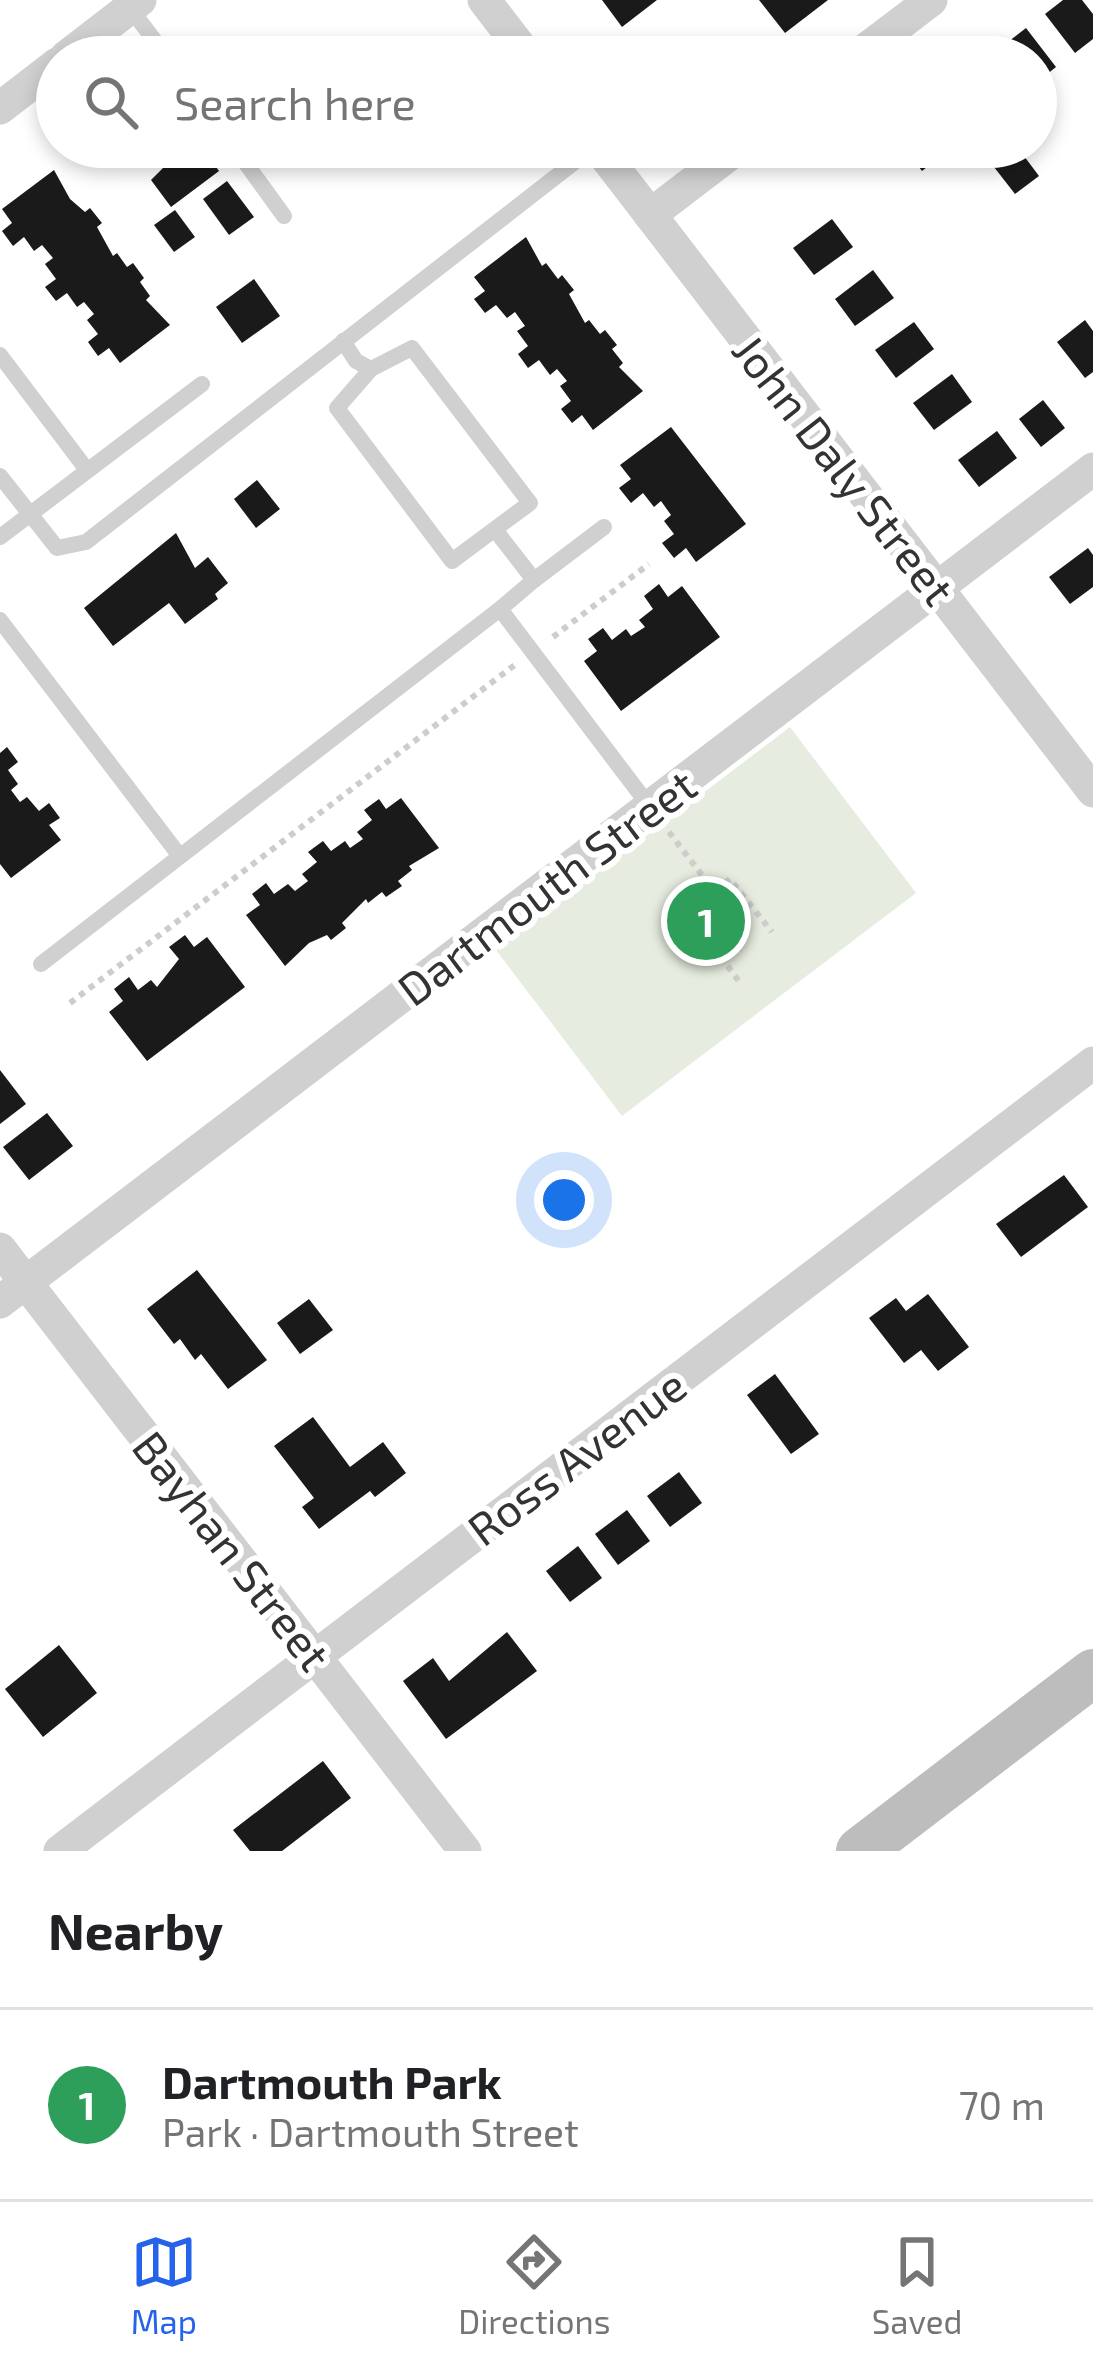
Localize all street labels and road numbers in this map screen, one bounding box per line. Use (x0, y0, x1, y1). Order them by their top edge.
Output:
street label: John Daly Street (723, 323, 967, 615)
street label: Dartmouth Street (386, 756, 706, 1016)
street label: Ross Avenue (456, 1357, 696, 1555)
street label: Bayhan Street (123, 1420, 343, 1680)

